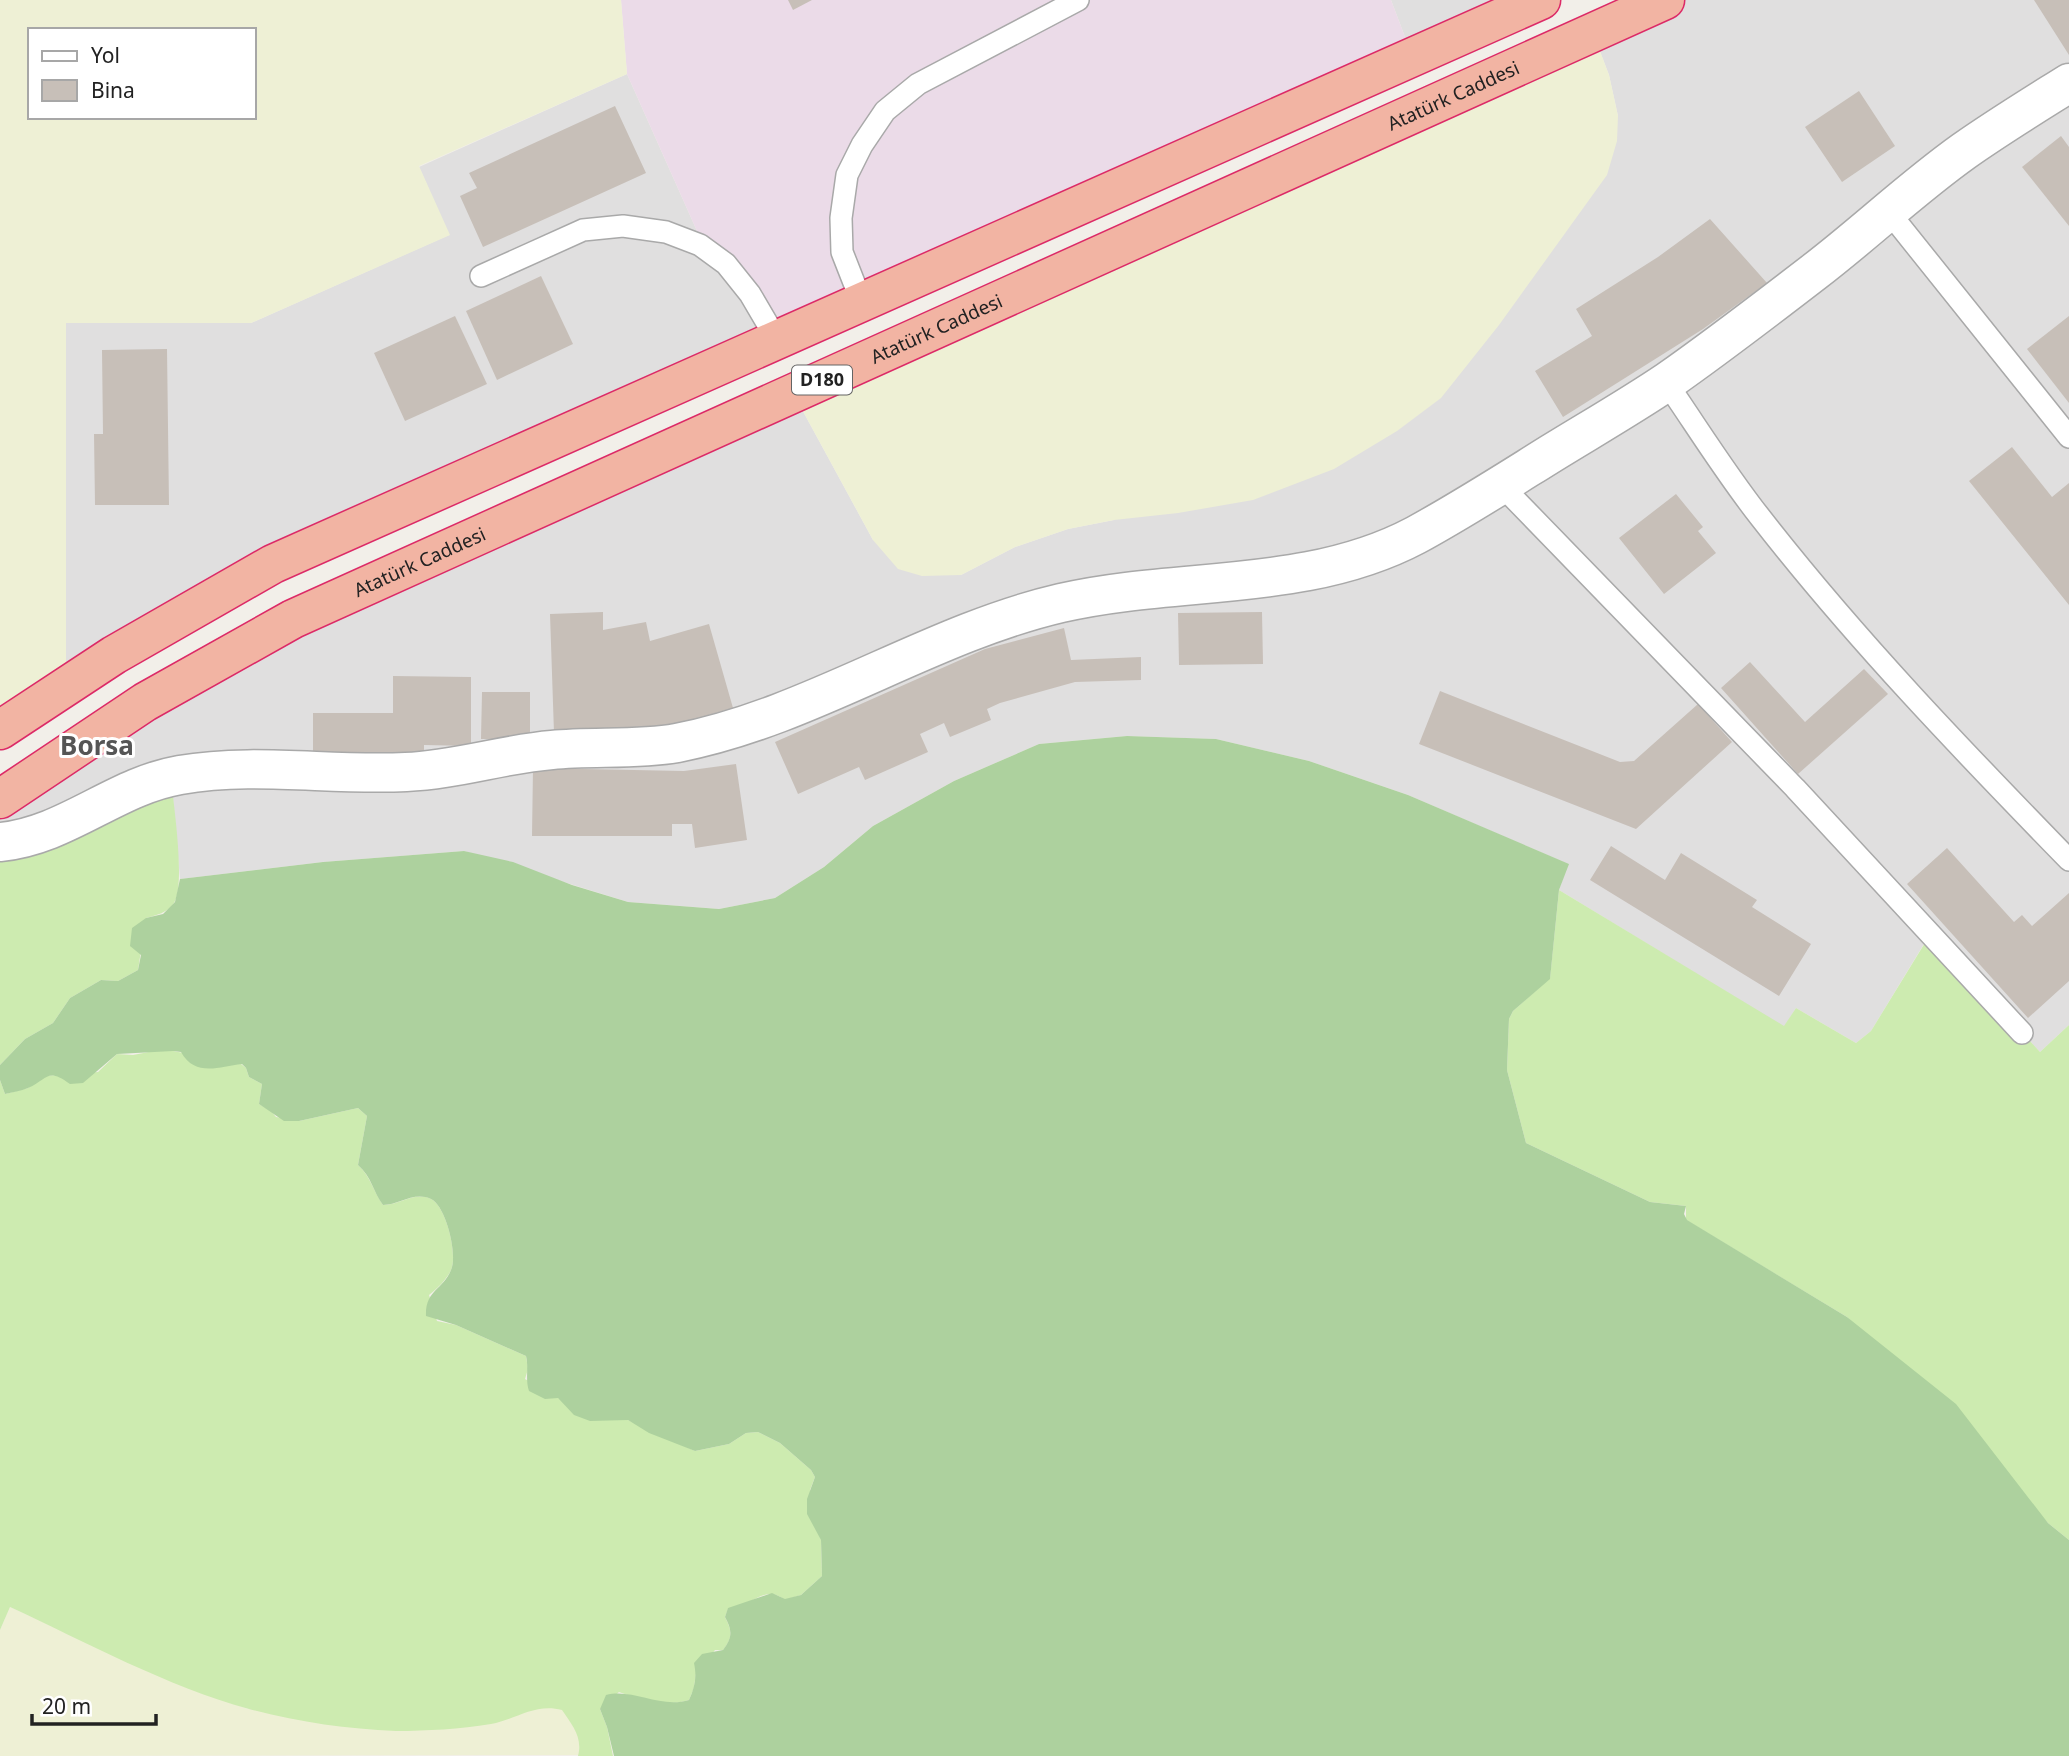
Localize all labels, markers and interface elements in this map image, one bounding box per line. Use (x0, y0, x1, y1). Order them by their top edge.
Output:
legend (28, 28, 256, 119)
text: Yol (91, 41, 120, 69)
street label: Atatürk Caddesi (1383, 54, 1523, 137)
text: Bina (91, 76, 135, 104)
street label: Atatürk Caddesi (866, 288, 1007, 370)
road number: D180 (792, 366, 852, 394)
street label: Atatürk Caddesi (349, 521, 490, 603)
district label: Borsa (60, 727, 134, 763)
scale bar (32, 1682, 156, 1726)
text: 20 m (42, 1692, 91, 1720)

